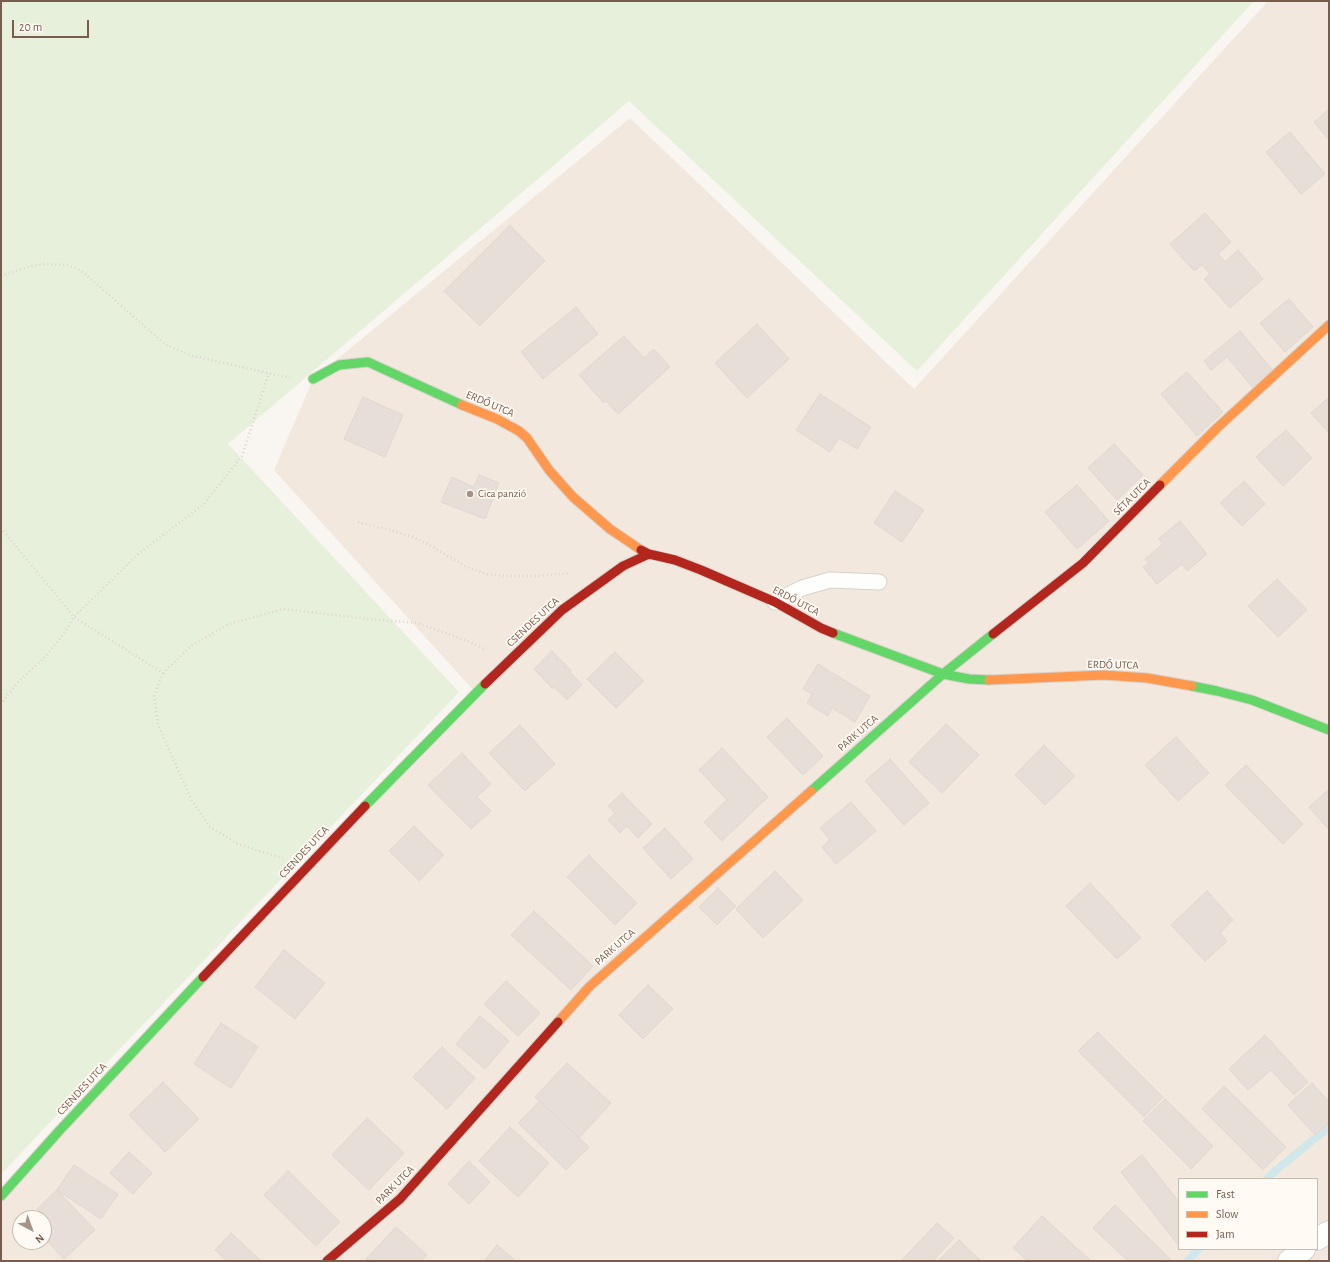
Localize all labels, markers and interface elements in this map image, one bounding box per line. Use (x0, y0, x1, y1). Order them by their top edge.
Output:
scale bar (14, 12, 91, 38)
text: 20 m (19, 21, 42, 33)
street label: ERDŐ UTCA (464, 388, 516, 420)
street label: SÉTA UTCA (1111, 476, 1153, 518)
place label: Cica panzió (478, 487, 526, 501)
marker: Cica panzió (465, 489, 475, 499)
street label: ERDŐ UTCA (770, 583, 822, 619)
street label: CSENDES UTCA (504, 594, 562, 650)
street label: ERDŐ UTCA (1087, 658, 1139, 672)
street label: PARK UTCA (835, 712, 881, 754)
street label: CSENDES UTCA (276, 823, 332, 881)
street label: PARK UTCA (592, 926, 638, 968)
street label: CSENDES UTCA (54, 1060, 110, 1118)
street label: PARK UTCA (373, 1163, 417, 1207)
legend (1178, 1178, 1318, 1250)
text: Fast (1216, 1188, 1235, 1200)
text: Slow (1216, 1208, 1238, 1220)
north arrow (12, 1210, 52, 1250)
text: Jam (1216, 1228, 1235, 1240)
text: N (33, 1232, 46, 1245)

